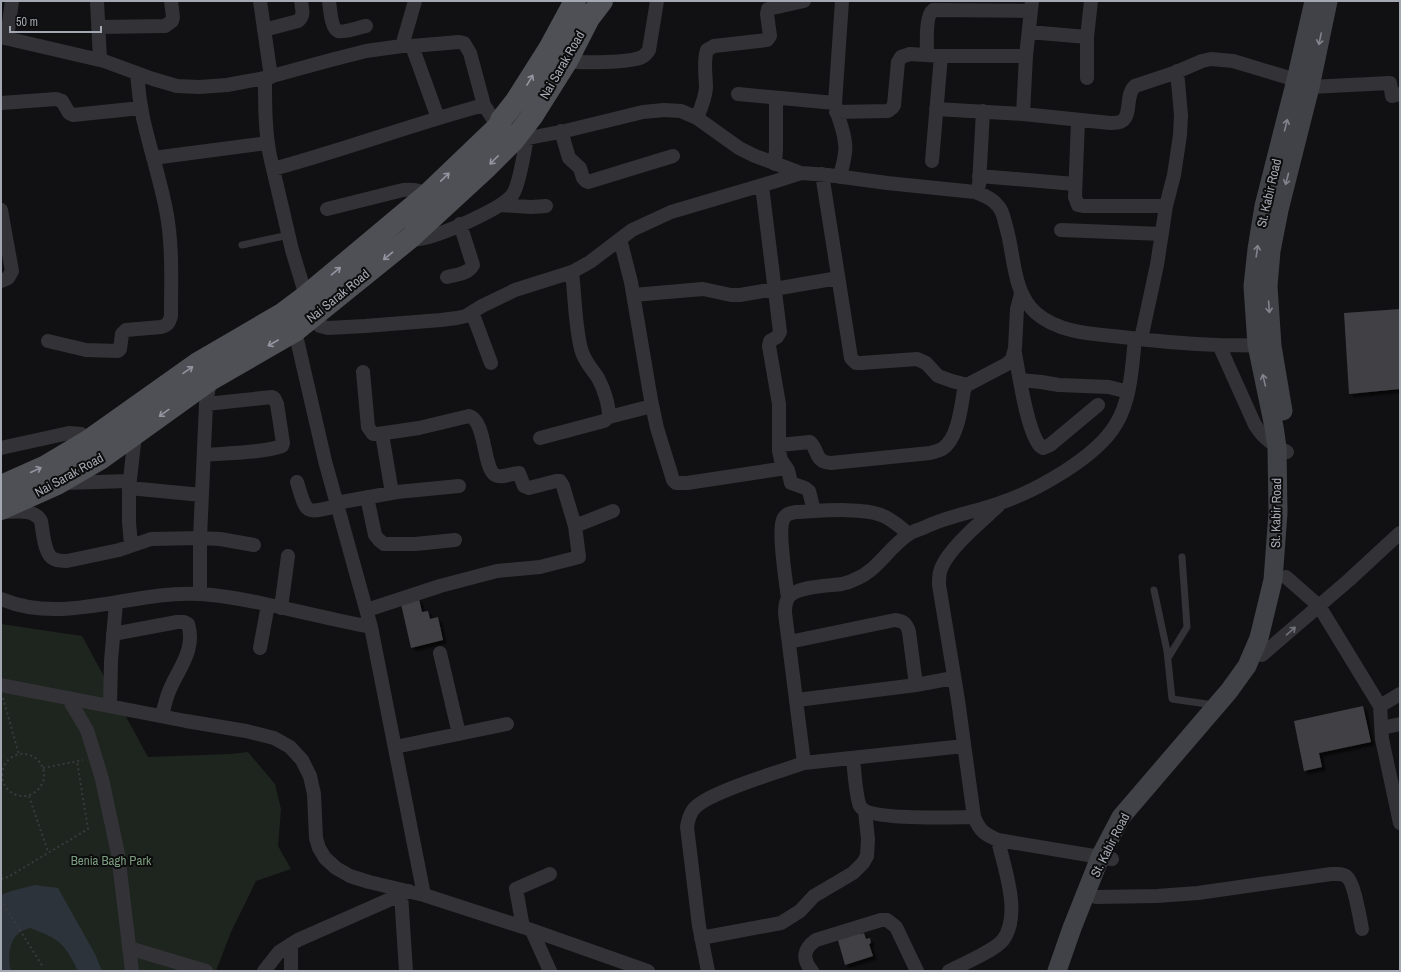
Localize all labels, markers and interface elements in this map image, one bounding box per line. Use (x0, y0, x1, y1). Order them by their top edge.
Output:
scale bar (10, 8, 101, 34)
text: 50 m (16, 14, 38, 30)
street label: Nai Sarak Road (536, 28, 588, 102)
one-way arrow (1316, 32, 1324, 45)
one-way arrow (526, 75, 534, 86)
one-way arrow (1282, 118, 1290, 131)
one-way arrow (489, 155, 499, 165)
street label: St. Kabir Road (1253, 157, 1285, 229)
one-way arrow (1282, 172, 1290, 185)
one-way arrow (440, 173, 450, 182)
one-way arrow (1253, 245, 1261, 258)
one-way arrow (382, 252, 393, 261)
street label: Nai Sarak Road (303, 265, 373, 326)
one-way arrow (331, 267, 341, 276)
one-way arrow (1266, 300, 1273, 313)
one-way arrow (267, 340, 279, 348)
one-way arrow (182, 366, 193, 374)
one-way arrow (1259, 374, 1267, 387)
one-way arrow (159, 409, 170, 418)
street label: Nai Sarak Road (32, 449, 106, 501)
one-way arrow (30, 466, 42, 473)
street label: St. Kabir Road (1267, 478, 1285, 548)
one-way arrow (1285, 626, 1296, 635)
street label: St. Kabir Road (1087, 810, 1133, 880)
park label: Benia Bagh Park (71, 852, 152, 869)

